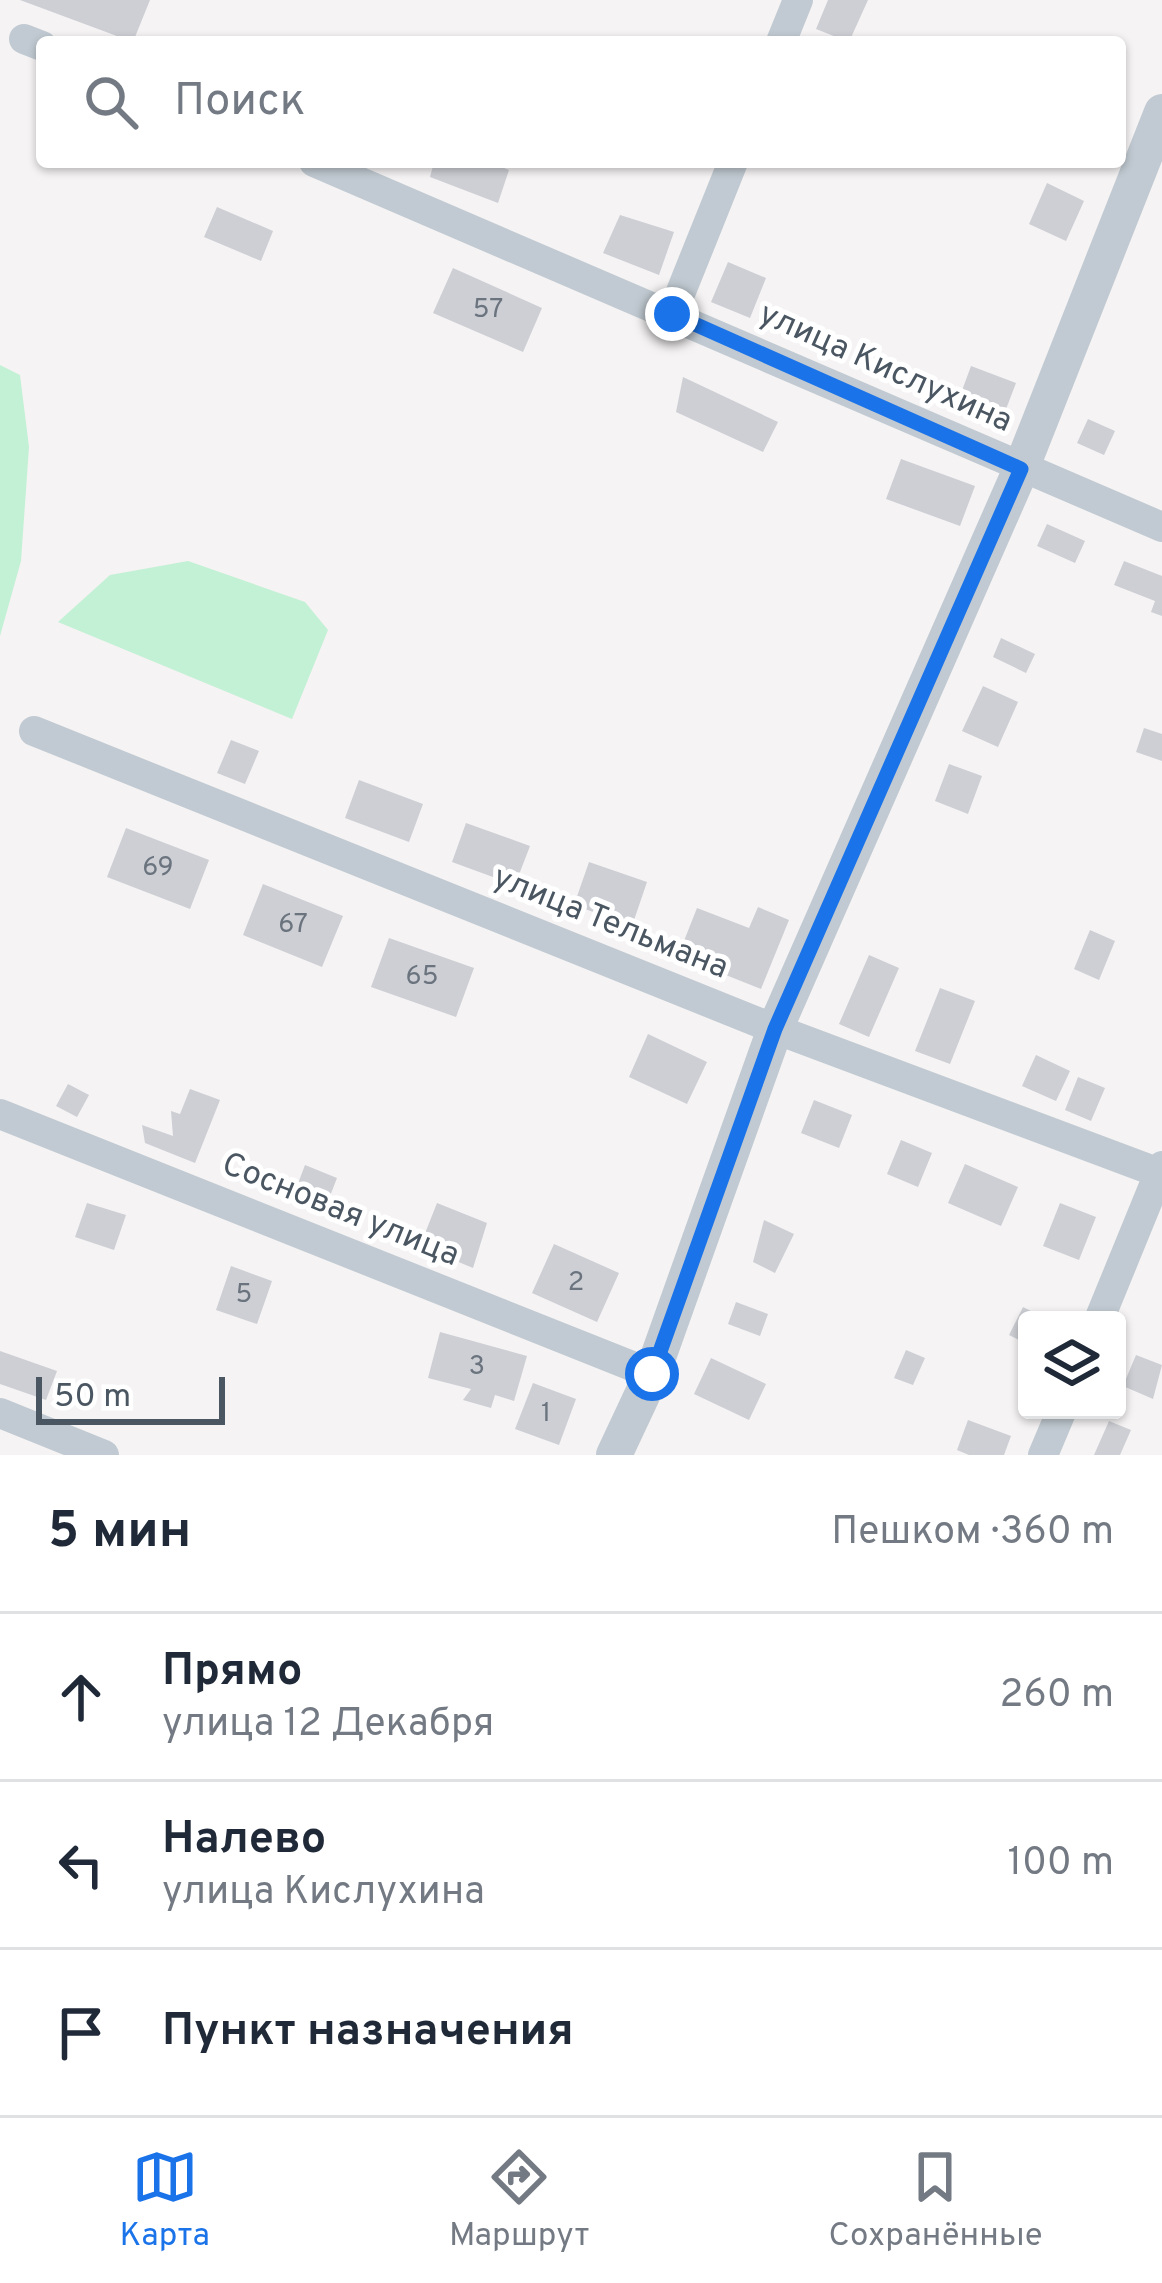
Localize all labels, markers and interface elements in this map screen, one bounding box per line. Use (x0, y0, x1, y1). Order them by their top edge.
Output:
search box (36, 36, 1126, 168)
icon: search (78, 69, 144, 135)
text: Поиск (174, 74, 305, 131)
route end (645, 287, 699, 341)
house number: 57 (473, 293, 503, 327)
street label: улица Кислухина (752, 294, 1018, 444)
house number: 69 (142, 851, 174, 885)
street label: улица Тельмана (486, 858, 734, 990)
house number: 67 (278, 908, 308, 942)
house number: 65 (406, 960, 438, 994)
street label: Сосновая улица (215, 1144, 465, 1278)
house number: 2 (568, 1266, 584, 1300)
house number: 5 (236, 1278, 252, 1312)
map controls (1018, 1311, 1126, 1419)
button: layers (1018, 1311, 1126, 1419)
route start (625, 1347, 679, 1401)
house number: 3 (469, 1350, 485, 1384)
scale bar (36, 1371, 225, 1424)
text: 50 m (54, 1377, 131, 1419)
house number: 1 (541, 1397, 551, 1431)
text: 5 мин (48, 1501, 191, 1566)
text: Пешком · 360 m (831, 1509, 1114, 1558)
text: Прямо (162, 1644, 303, 1701)
icon: ahead (48, 1664, 114, 1730)
text: 260 m (1000, 1672, 1114, 1721)
text: улица 12 Декабря (162, 1701, 494, 1750)
text: Налево (162, 1812, 326, 1869)
icon: left (48, 1832, 114, 1898)
text: 100 m (1007, 1840, 1114, 1889)
text: улица Кислухина (162, 1869, 485, 1918)
icon: arrive (48, 2000, 114, 2066)
text: Пункт назначения (162, 2004, 574, 2061)
tab: Карта (120, 2144, 210, 2258)
tab: Маршрут (449, 2144, 589, 2258)
tab: Сохранённые (828, 2144, 1042, 2258)

